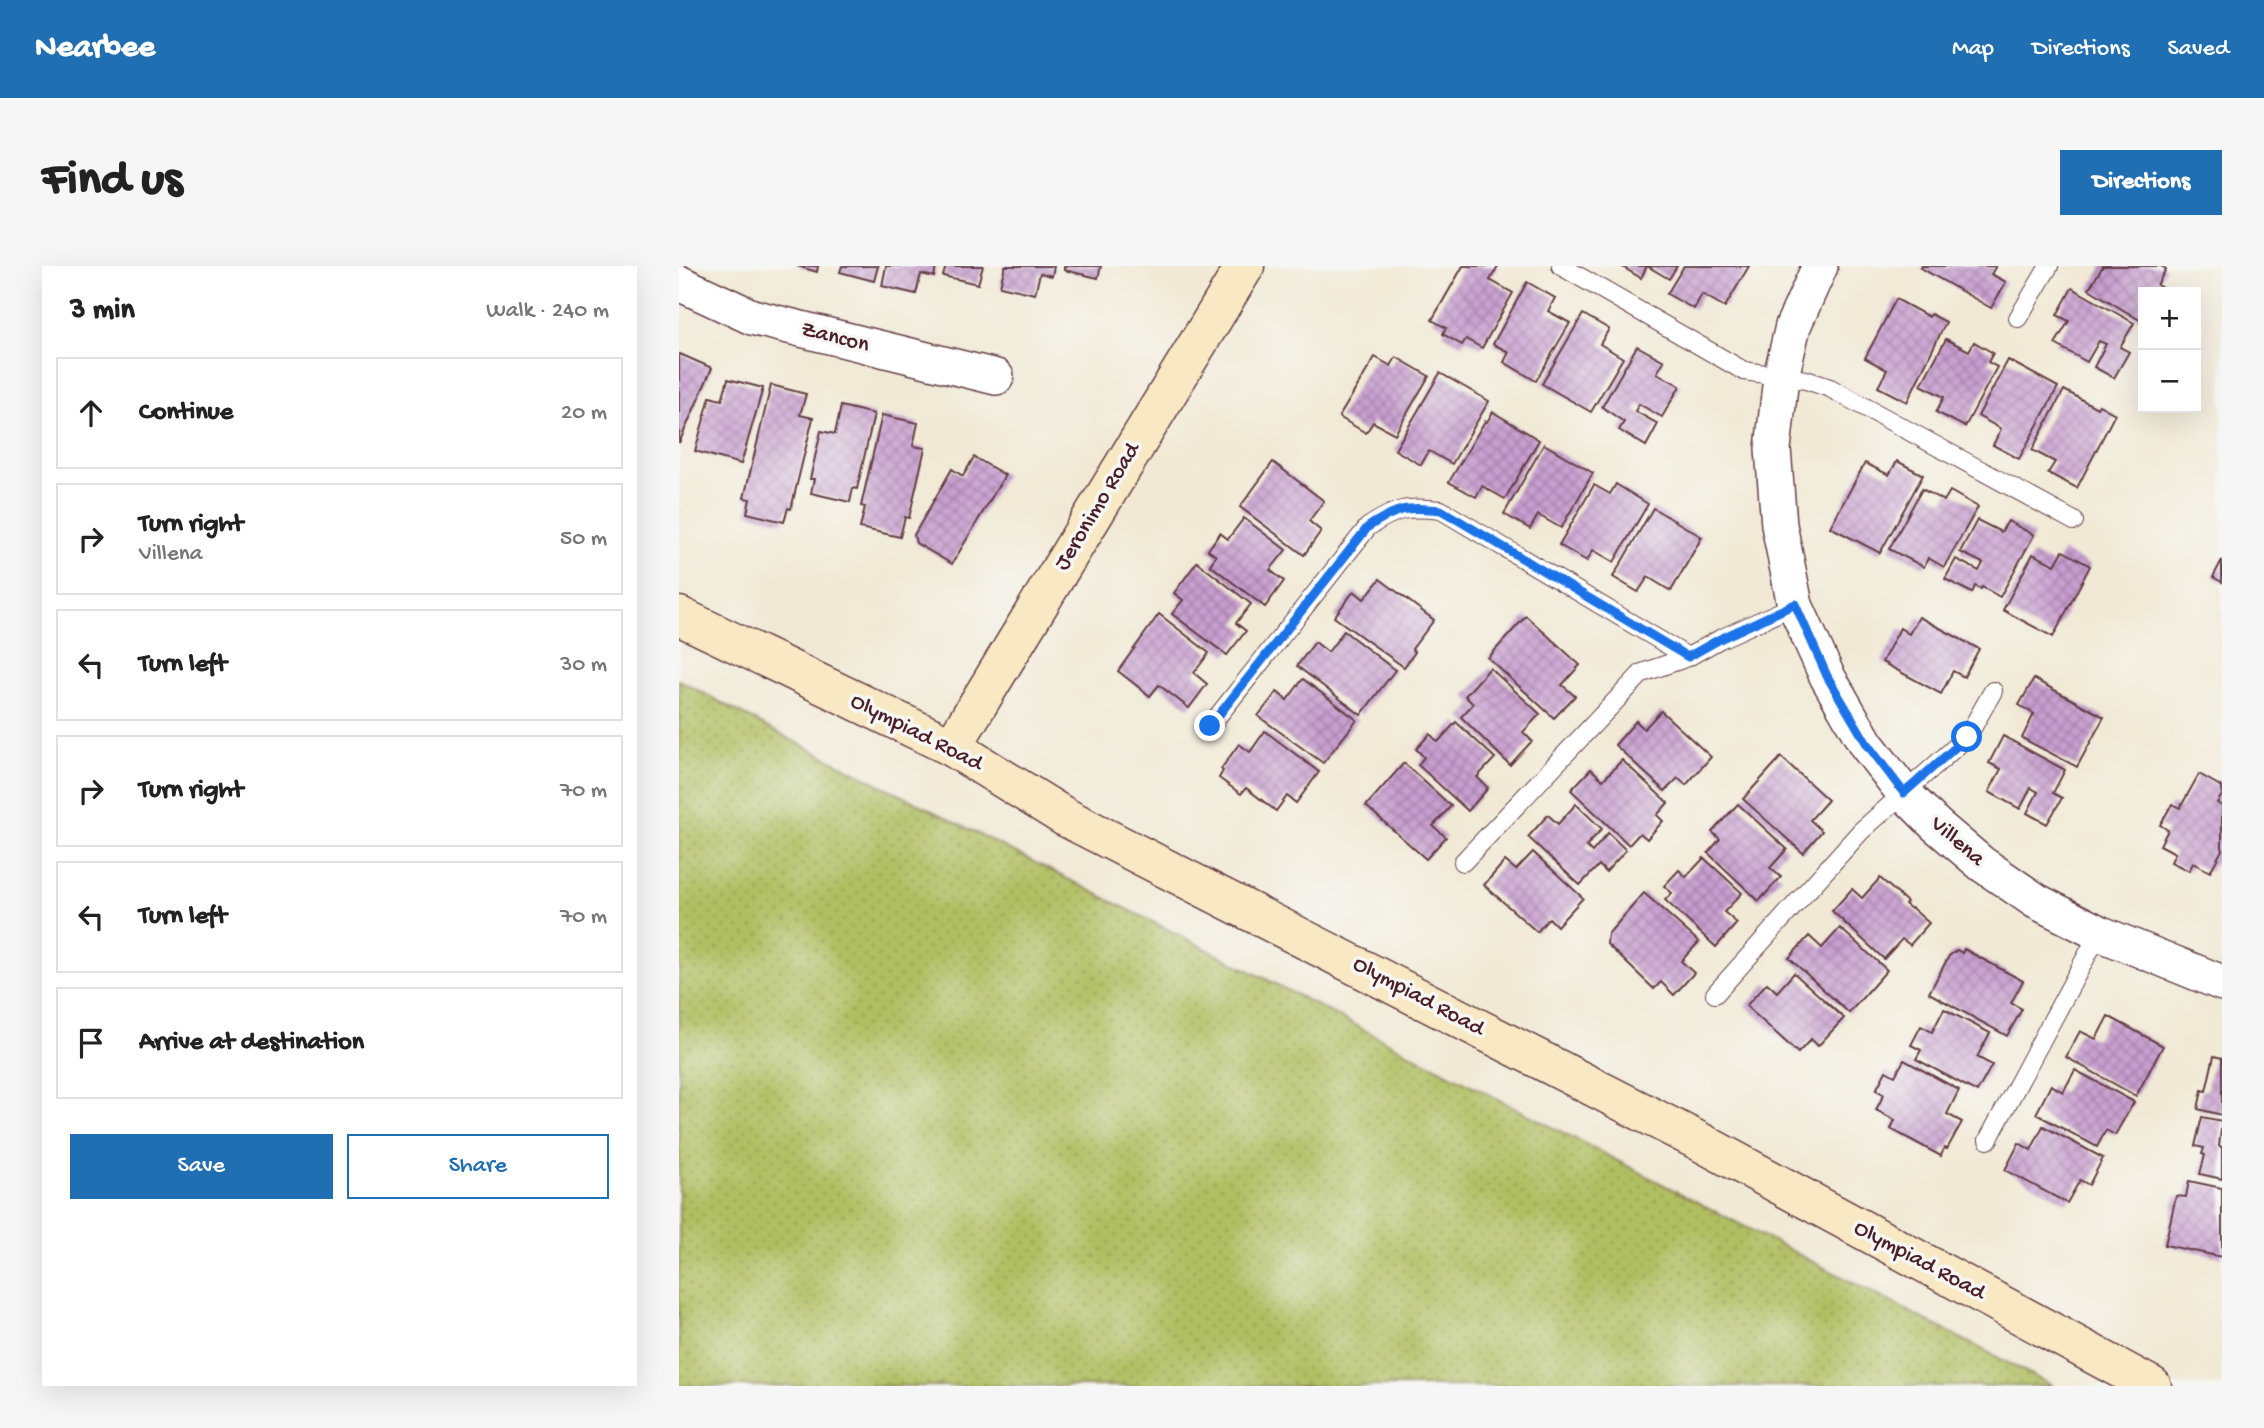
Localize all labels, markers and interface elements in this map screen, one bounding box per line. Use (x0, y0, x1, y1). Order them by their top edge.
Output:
text: Nearbee (35, 30, 155, 68)
text: Map (1952, 35, 1994, 64)
text: Directions (2032, 35, 2130, 64)
text: Saved (2168, 35, 2229, 64)
button: Directions (2060, 150, 2222, 215)
text: Find us (42, 153, 182, 211)
map controls (2138, 287, 2201, 413)
button: + (2138, 287, 2201, 350)
text: 3 min (70, 294, 135, 329)
text: Walk · 240 m (486, 298, 609, 325)
street label: Zancon (798, 317, 872, 359)
button: − (2138, 350, 2201, 413)
icon: ahead (72, 394, 110, 432)
text: Continue (139, 398, 233, 429)
text: 20 m (561, 400, 607, 427)
street label: Jeronimo Road (1049, 437, 1147, 576)
text: Turn right (139, 510, 243, 541)
icon: right (72, 520, 110, 558)
text: 50 m (560, 526, 607, 553)
text: Villena (139, 541, 202, 568)
icon: left (72, 646, 110, 684)
text: Turn left (139, 650, 227, 681)
text: 30 m (560, 652, 607, 679)
street label: Olympiad Road (845, 688, 988, 779)
route end (1194, 710, 1225, 741)
route start (1951, 721, 1982, 752)
icon: right (72, 772, 110, 810)
text: Turn right (139, 776, 243, 807)
text: 70 m (560, 778, 607, 805)
street label: Villena (1923, 810, 1991, 874)
icon: left (72, 898, 110, 936)
text: Turn left (139, 902, 227, 933)
text: 70 m (560, 904, 607, 931)
street label: Olympiad Road (1348, 951, 1490, 1044)
icon: arrive (72, 1024, 110, 1062)
text: Arrive at destination (139, 1028, 364, 1059)
button: Save (70, 1134, 333, 1199)
button: Share (347, 1134, 609, 1199)
street label: Olympiad Road (1849, 1215, 1991, 1308)

